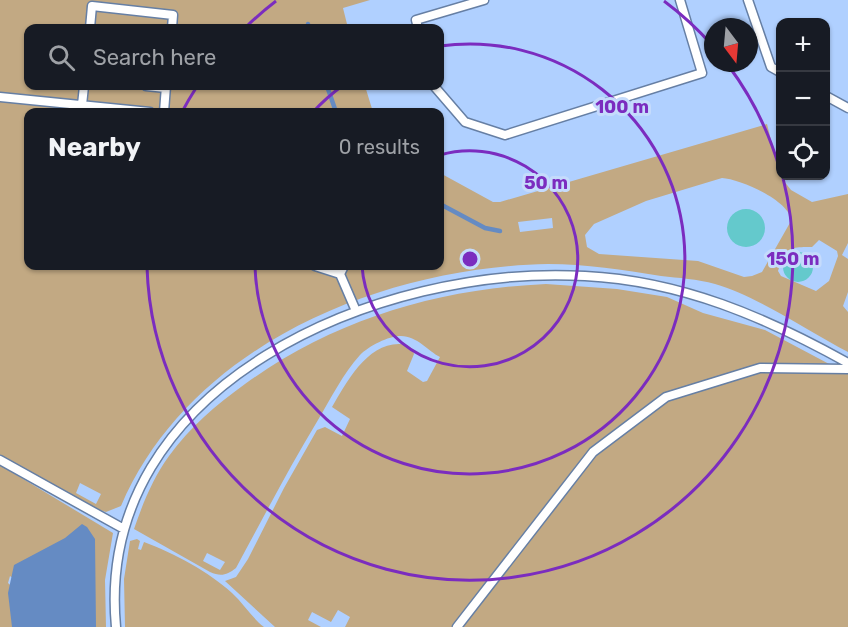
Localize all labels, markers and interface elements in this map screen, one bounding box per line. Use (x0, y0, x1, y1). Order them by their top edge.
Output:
north arrow (704, 18, 758, 72)
map controls (776, 18, 830, 180)
button: + (776, 18, 830, 72)
search box (24, 24, 444, 90)
icon: search (45, 41, 78, 74)
text: Search here (93, 44, 216, 71)
button: − (776, 72, 830, 126)
text: 100 m (595, 96, 649, 118)
button: locate (776, 126, 830, 180)
text: Nearby (48, 132, 141, 163)
text: 0 results (339, 135, 420, 159)
text: 50 m (524, 172, 568, 194)
text: 150 m (766, 248, 820, 270)
centre of rings (460, 249, 480, 269)

